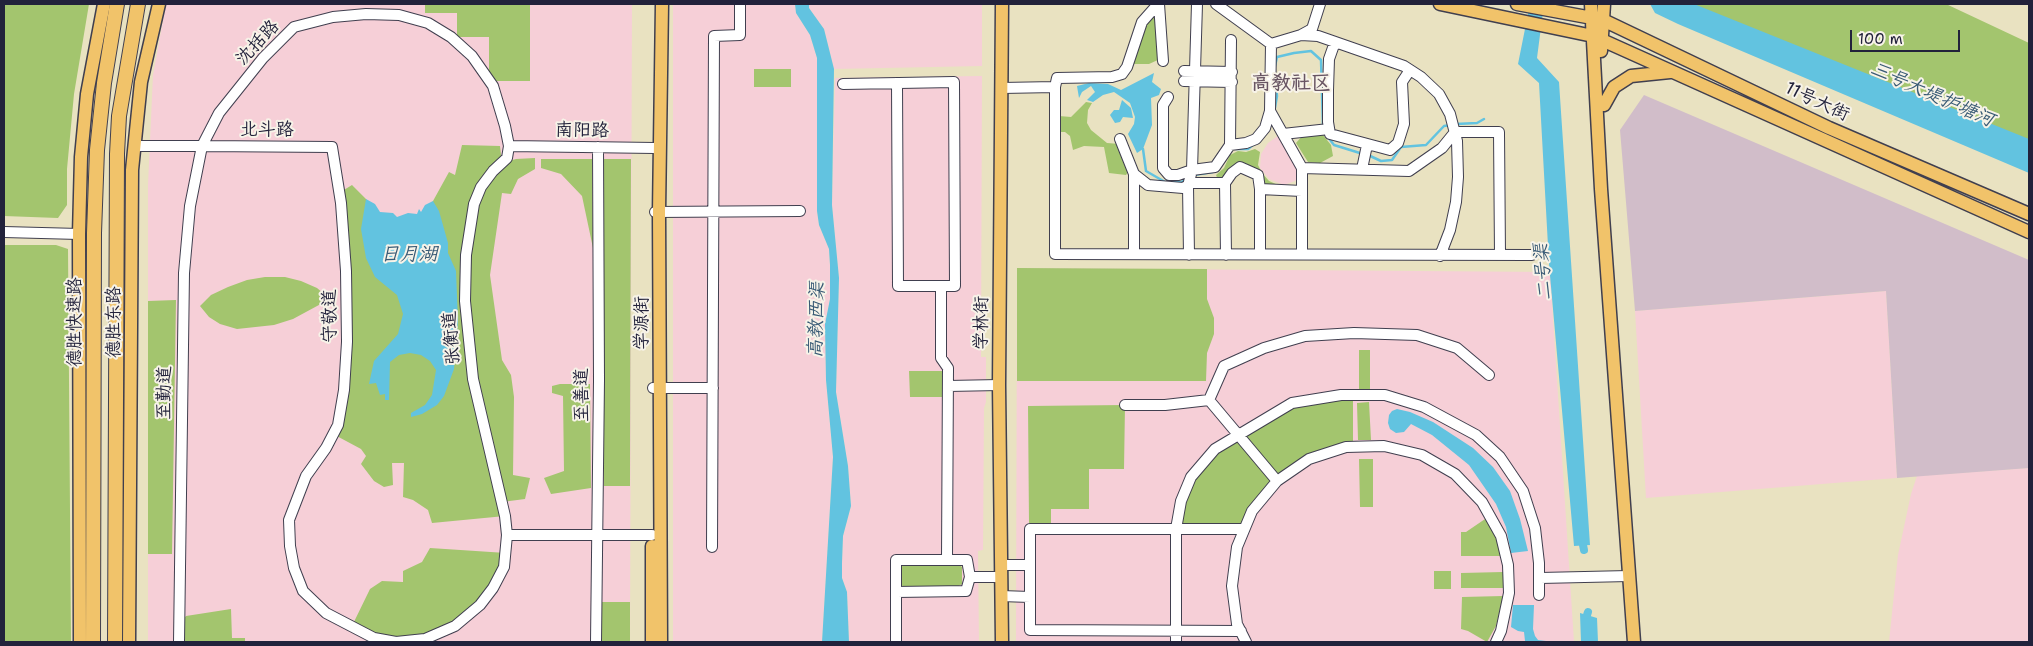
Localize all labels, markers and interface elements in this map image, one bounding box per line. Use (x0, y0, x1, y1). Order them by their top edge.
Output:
street label: 沈括路 (232, 16, 284, 70)
scale bar (1853, 20, 1963, 52)
text: 100 m (1858, 29, 1903, 49)
water label: 三号大堤护塘河 (1867, 58, 1997, 132)
district label: 高教社区 (1251, 72, 1331, 96)
street label: 11号大街 (1781, 78, 1853, 126)
street label: 北斗路 (240, 119, 294, 141)
street label: 南阳路 (555, 120, 609, 142)
water label: 二号渠 (1531, 243, 1557, 301)
water label: 日月湖 (381, 244, 437, 266)
street label: 德胜快速路 (64, 277, 86, 367)
water label: 高教西渠 (804, 282, 830, 358)
street label: 德胜东路 (103, 286, 125, 358)
street label: 守敬道 (319, 289, 341, 343)
street label: 学源街 (631, 296, 653, 350)
street label: 学林街 (971, 296, 993, 350)
street label: 张衡道 (439, 310, 465, 366)
street label: 至勤道 (154, 366, 176, 420)
street label: 至善道 (571, 368, 593, 422)

